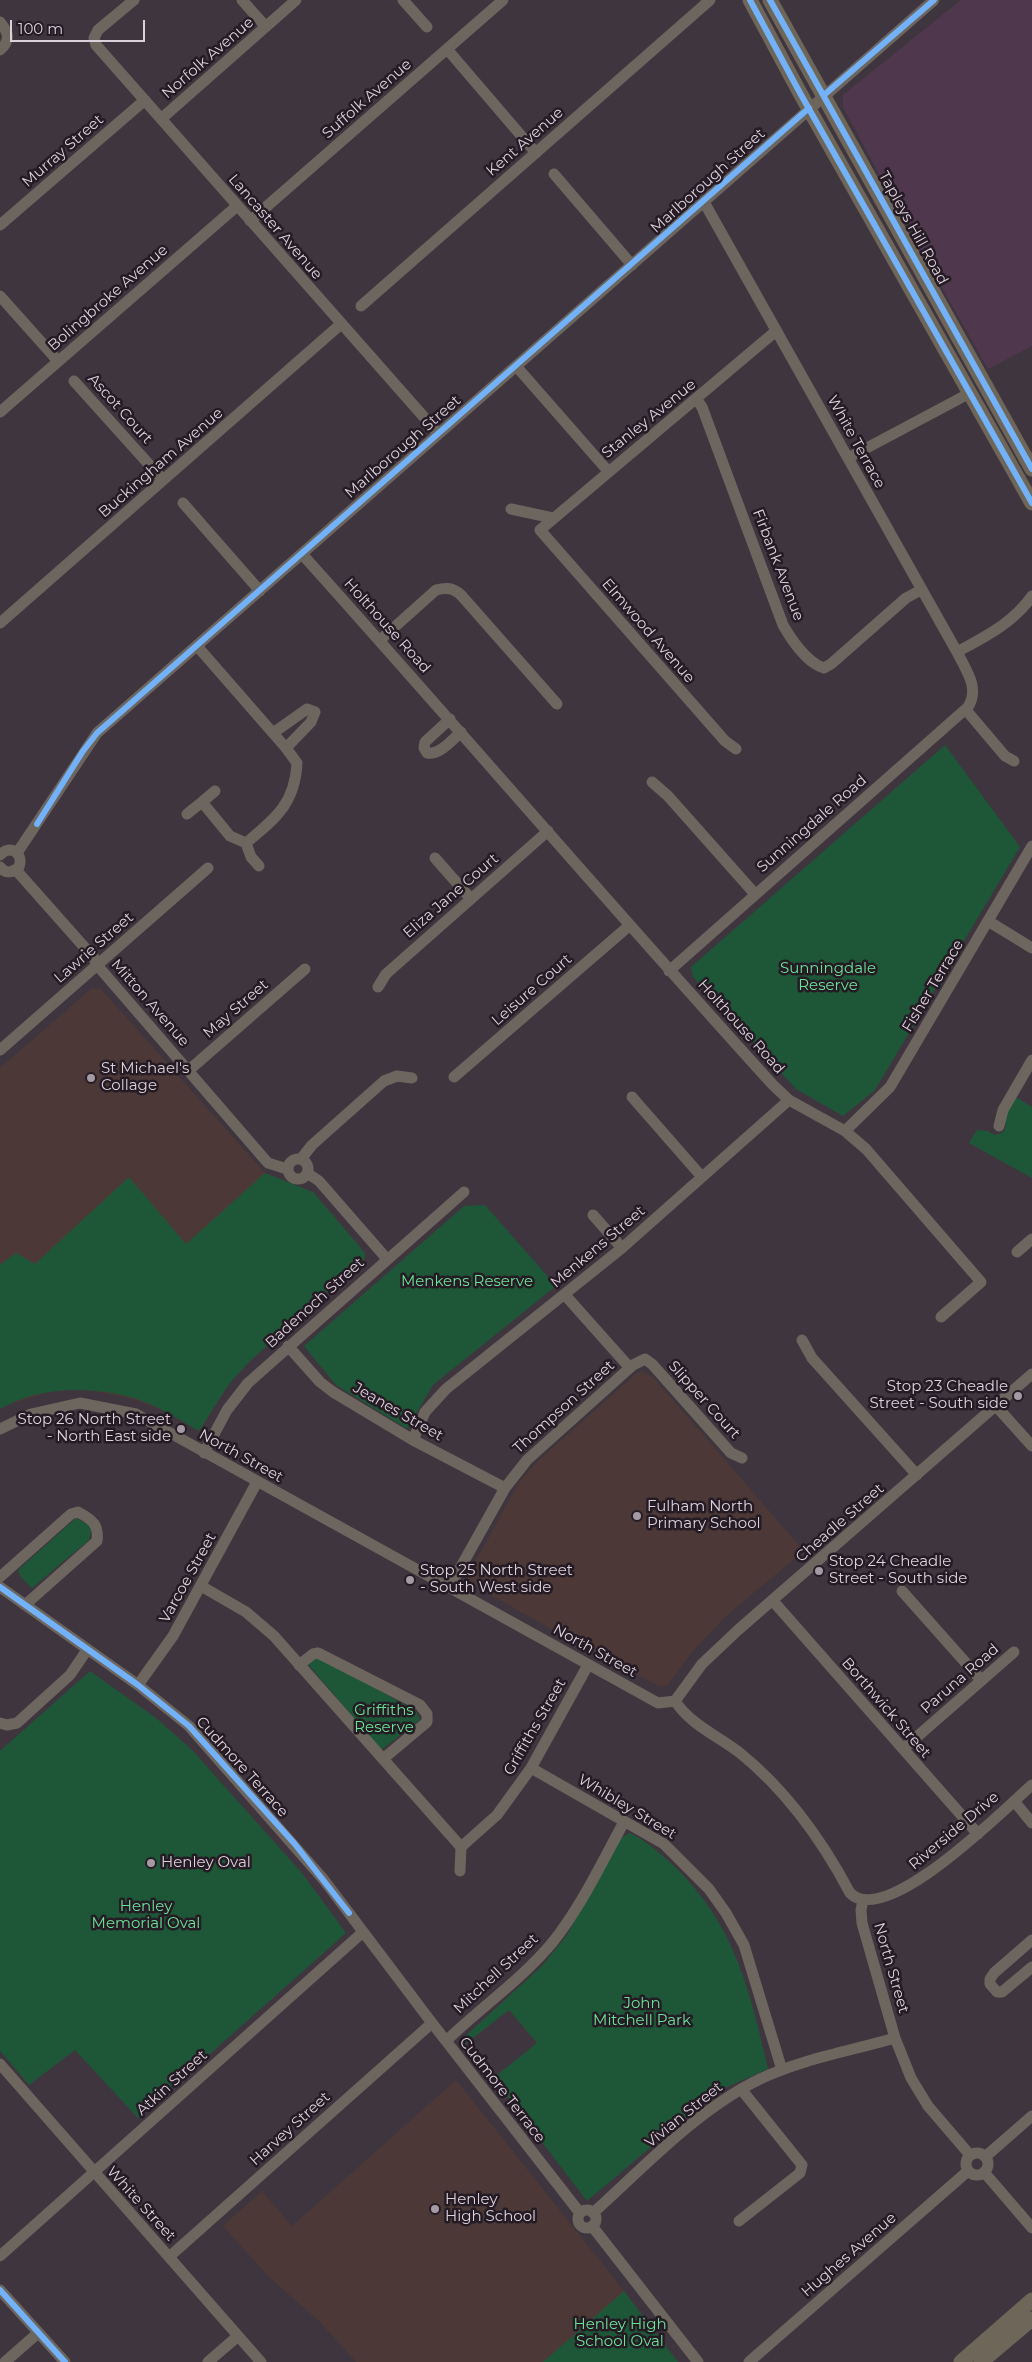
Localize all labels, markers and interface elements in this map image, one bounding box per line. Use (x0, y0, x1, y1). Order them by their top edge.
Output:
scale bar (12, 10, 148, 42)
street label: Norfolk Avenue (159, 13, 257, 103)
text: 100 m (18, 19, 63, 38)
street label: Suffolk Avenue (319, 55, 415, 143)
street label: Kent Avenue (483, 104, 567, 180)
street label: Murray Street (19, 111, 107, 191)
street label: Marlborough Street (647, 125, 769, 237)
street label: Tapleys Hill Road (874, 168, 952, 288)
street label: Lancaster Avenue (224, 171, 326, 283)
street label: Bolingbroke Avenue (44, 241, 172, 355)
street label: Ascot Court (84, 370, 156, 448)
street label: Stanley Avenue (598, 376, 700, 462)
street label: Marlborough Street (341, 392, 465, 502)
street label: White Terrace (823, 392, 889, 492)
street label: Buckingham Avenue (95, 404, 227, 522)
street label: Firbank Avenue (748, 507, 808, 623)
street label: Holthouse Road (340, 575, 434, 677)
street label: Elmwood Avenue (598, 575, 698, 687)
street label: Sunningdale Road (754, 772, 870, 876)
street label: Eliza Jane Court (400, 850, 502, 942)
street label: Lawrie Street (51, 909, 137, 987)
street label: Fisher Terrace (898, 937, 968, 1035)
street label: Leisure Court (488, 950, 576, 1030)
street label: Mitton Avenue (107, 956, 193, 1050)
park label: Sunningdale Reserve (780, 960, 876, 995)
street label: May Street (200, 976, 272, 1042)
street label: Holthouse Road (694, 976, 788, 1078)
place label: St Michael's Collage (101, 1060, 189, 1095)
marker: St Michael's Collage (85, 1072, 97, 1084)
street label: Menkens Street (547, 1202, 649, 1292)
street label: Badenoch Street (262, 1254, 368, 1352)
park label: Menkens Reserve (401, 1273, 533, 1291)
street label: Thompson Street (510, 1357, 618, 1457)
street label: Slipper Court (664, 1357, 744, 1443)
place label: Stop 23 Cheadle Street - South side (870, 1378, 1008, 1413)
street label: Jeanes Street (350, 1379, 446, 1445)
marker: Stop 23 Cheadle Street - South side (1012, 1390, 1024, 1402)
place label: Stop 26 North Street - North East side (18, 1411, 171, 1446)
marker: Stop 26 North Street - North East side (175, 1423, 187, 1435)
street label: North Street (196, 1426, 286, 1486)
street label: Cheadle Street (792, 1480, 888, 1566)
place label: Fulham North Primary School (647, 1498, 761, 1533)
marker: Fulham North Primary School (631, 1510, 643, 1522)
street label: Varcoe Street (156, 1530, 220, 1626)
place label: Stop 24 Cheadle Street - South side (829, 1553, 967, 1588)
place label: Stop 25 North Street - South West side (420, 1562, 573, 1597)
marker: Stop 24 Cheadle Street - South side (813, 1565, 825, 1577)
marker: Stop 25 North Street - South West side (404, 1574, 416, 1586)
street label: North Street (550, 1621, 640, 1681)
street label: Paruna Road (917, 1640, 1003, 1718)
street label: Borthwick Street (838, 1654, 934, 1762)
street label: Griffiths Street (500, 1675, 570, 1779)
park label: Griffiths Reserve (354, 1702, 414, 1737)
street label: Cudmore Terrace (192, 1713, 292, 1821)
street label: Whibley Street (575, 1771, 679, 1843)
street label: Riverside Drive (905, 1788, 1003, 1874)
place label: Henley Oval (161, 1854, 251, 1872)
marker: Henley Oval (145, 1857, 157, 1869)
park label: Henley Memorial Oval (92, 1898, 200, 1933)
street label: North Street (869, 1921, 913, 2015)
street label: Mitchell Street (450, 1930, 542, 2018)
park label: John Mitchell Park (593, 1995, 691, 2030)
street label: Cudmore Terrace (455, 2034, 549, 2146)
street label: Atkin Street (133, 2046, 211, 2120)
street label: Vivian Street (642, 2078, 726, 2152)
street label: Harvey Street (246, 2088, 334, 2170)
street label: White Street (103, 2163, 179, 2245)
place label: Henley High School (445, 2191, 536, 2226)
marker: Henley High School (429, 2203, 441, 2215)
street label: Hughes Avenue (798, 2209, 900, 2301)
park label: Henley High School Oval (573, 2316, 667, 2351)

